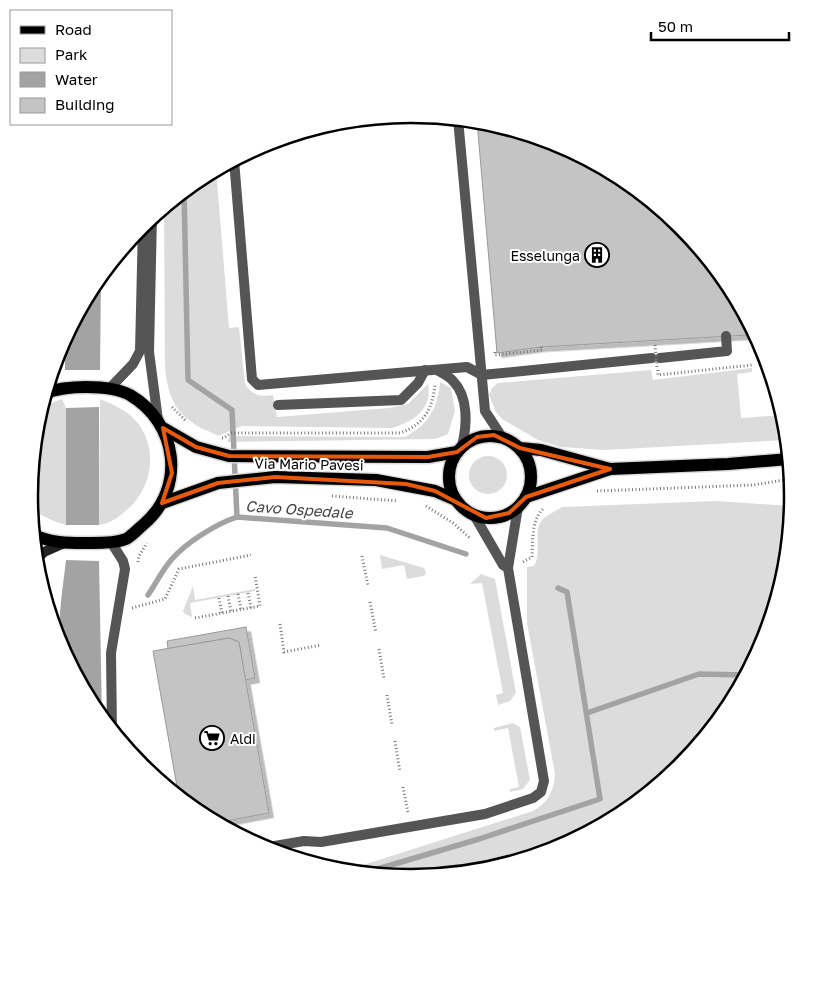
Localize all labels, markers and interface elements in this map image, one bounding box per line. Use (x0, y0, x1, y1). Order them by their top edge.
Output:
legend (10, 10, 172, 125)
scale bar (651, 10, 788, 42)
text: 50 m (658, 17, 693, 35)
text: Road (55, 20, 92, 38)
text: Park (55, 45, 88, 63)
text: Water (55, 70, 98, 88)
text: Building (55, 95, 115, 113)
building icon: Esselunga (584, 242, 610, 268)
place label: Esselunga (510, 247, 580, 264)
street label: Via Mario Pavesi (254, 455, 364, 473)
water label: Cavo Ospedale (245, 496, 354, 522)
supermarket icon: Aldi (199, 725, 225, 751)
place label: Aldi (230, 730, 256, 747)

